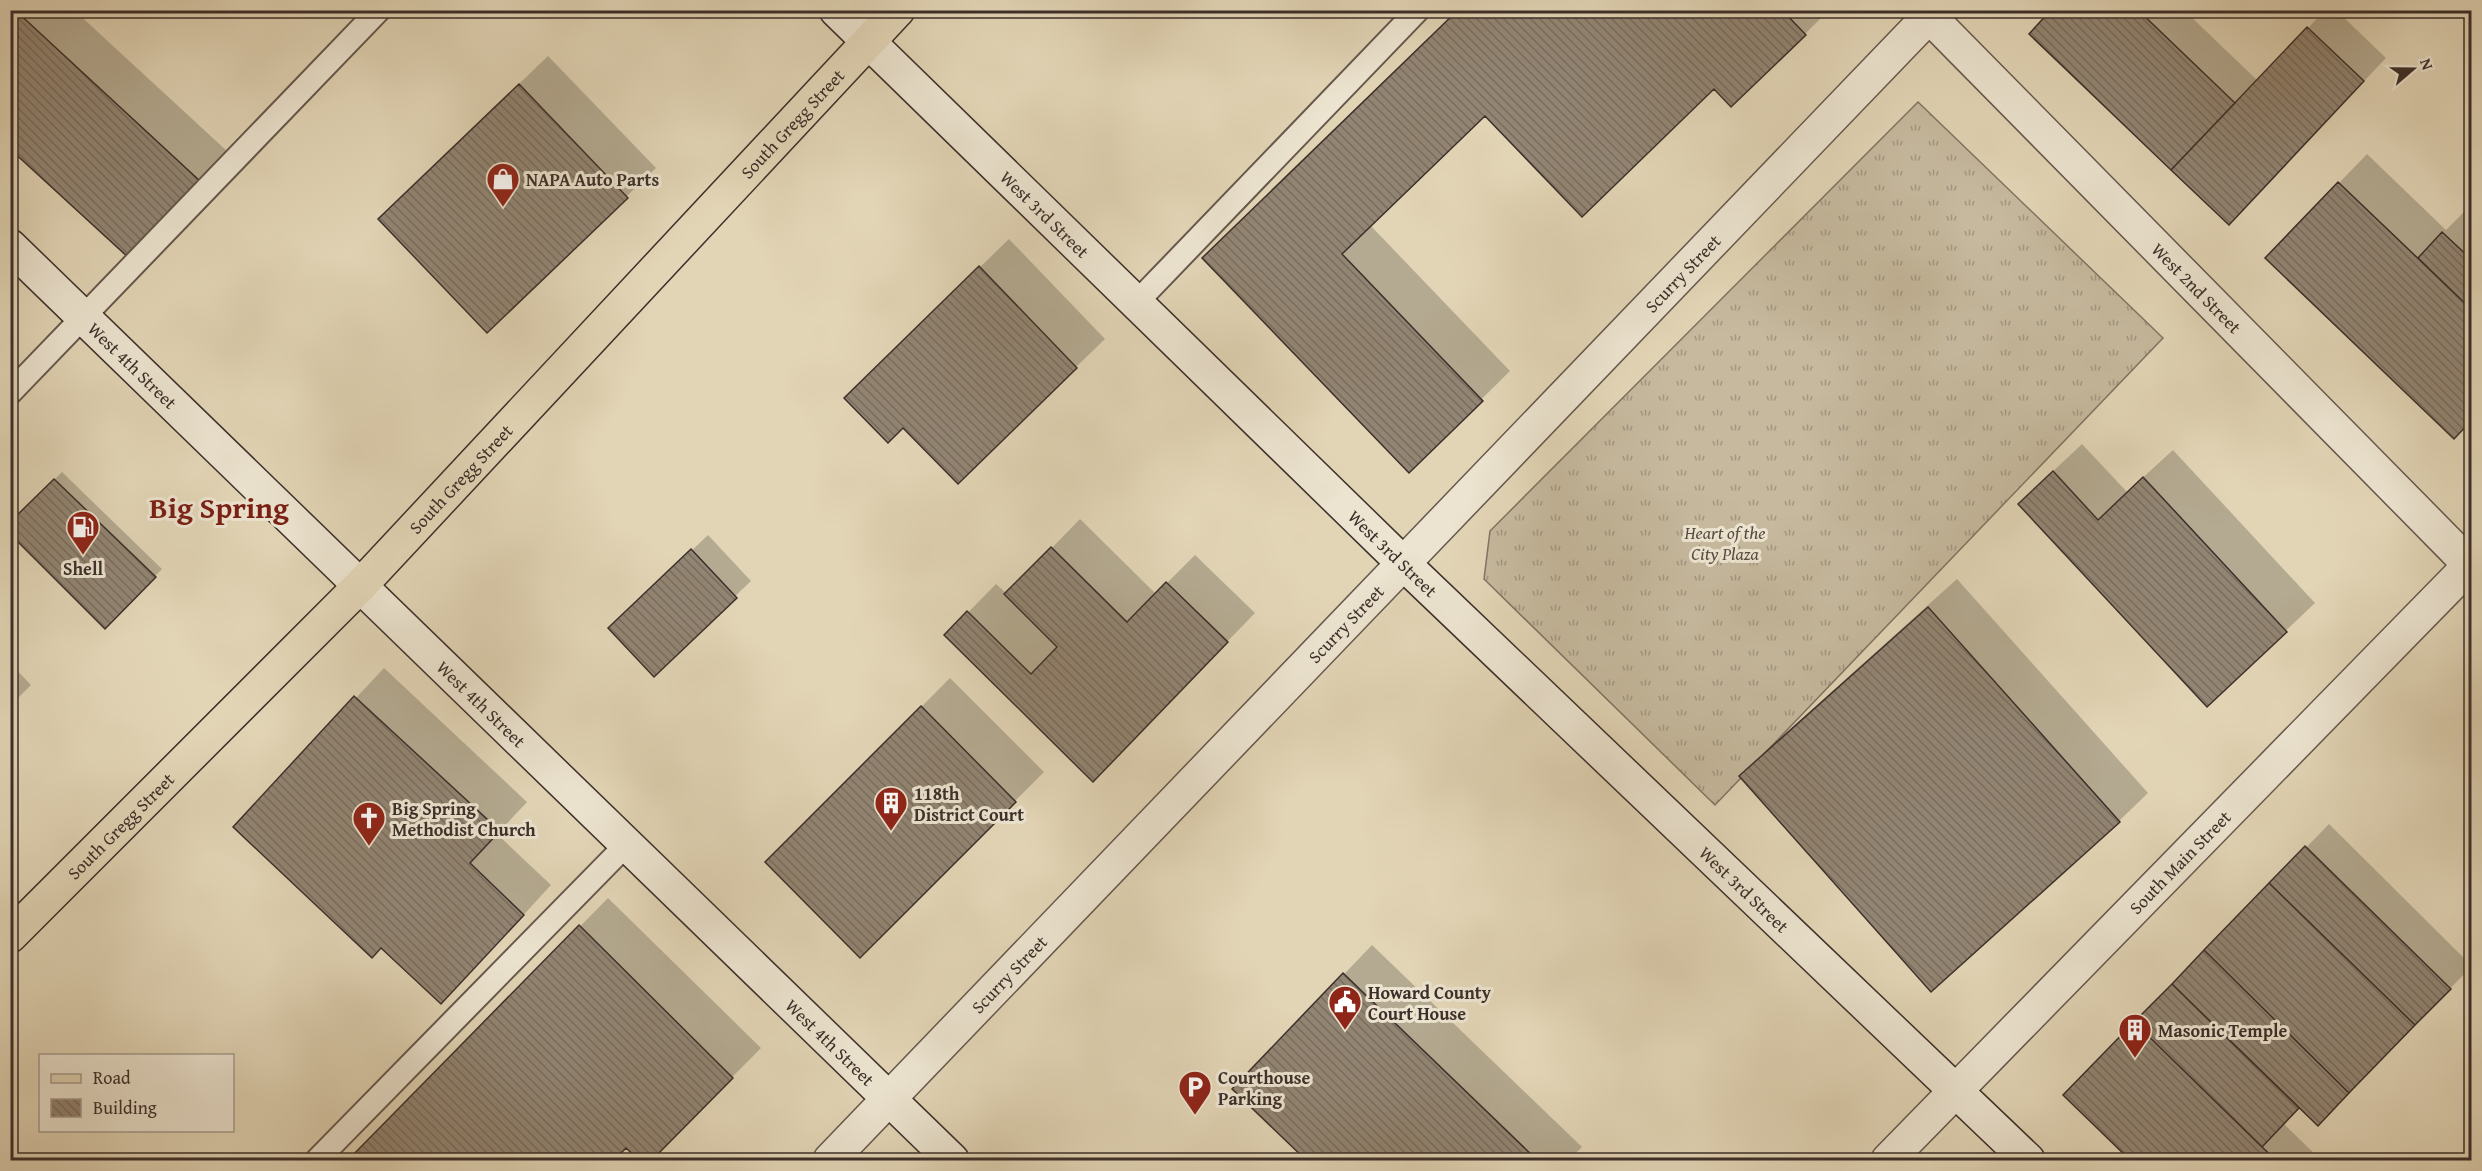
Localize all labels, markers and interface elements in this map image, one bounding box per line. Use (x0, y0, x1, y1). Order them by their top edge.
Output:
north arrow (2383, 39, 2443, 99)
text: N (2414, 55, 2440, 73)
street label: South Gregg Street (734, 62, 851, 184)
shop icon: NAPA Auto Parts (485, 161, 521, 208)
street label: West 3rd Street (994, 164, 1096, 264)
place label: NAPA Auto Parts (526, 166, 659, 193)
street label: Scurry Street (1638, 227, 1727, 318)
street label: West 2nd Street (2146, 236, 2248, 340)
street label: West 4th Street (82, 315, 184, 415)
street label: South Gregg Street (402, 417, 519, 540)
district label: Big Spring (149, 485, 289, 529)
street label: West 3rd Street (1342, 503, 1444, 603)
fuel station icon: Shell (65, 509, 101, 556)
park label: Heart of the City Plaza (1683, 519, 1766, 567)
place label: Shell (63, 555, 103, 582)
street label: Scurry Street (1301, 578, 1390, 669)
street label: West 4th Street (431, 654, 533, 754)
street label: South Gregg Street (61, 766, 180, 885)
place label: 118th District Court (914, 780, 1024, 828)
building icon: 118th District Court (873, 785, 909, 832)
place label: Big Spring Methodist Church (392, 795, 536, 843)
church icon: Big Spring Methodist Church (351, 800, 387, 847)
street label: South Main Street (2122, 803, 2237, 920)
street label: West 3rd Street (1693, 839, 1796, 939)
street label: Scurry Street (964, 928, 1054, 1019)
place label: Howard County Court House (1368, 979, 1492, 1027)
public building icon: Howard County Court House (1327, 984, 1363, 1031)
street label: West 4th Street (780, 992, 882, 1092)
building icon: Masonic Temple (2117, 1012, 2153, 1059)
place label: Masonic Temple (2158, 1017, 2288, 1044)
legend (39, 1054, 234, 1132)
text: Road (93, 1064, 131, 1091)
place label: Courthouse Parking (1218, 1064, 1310, 1112)
parking icon: Courthouse Parking (1177, 1069, 1213, 1116)
text: Building (93, 1094, 157, 1121)

